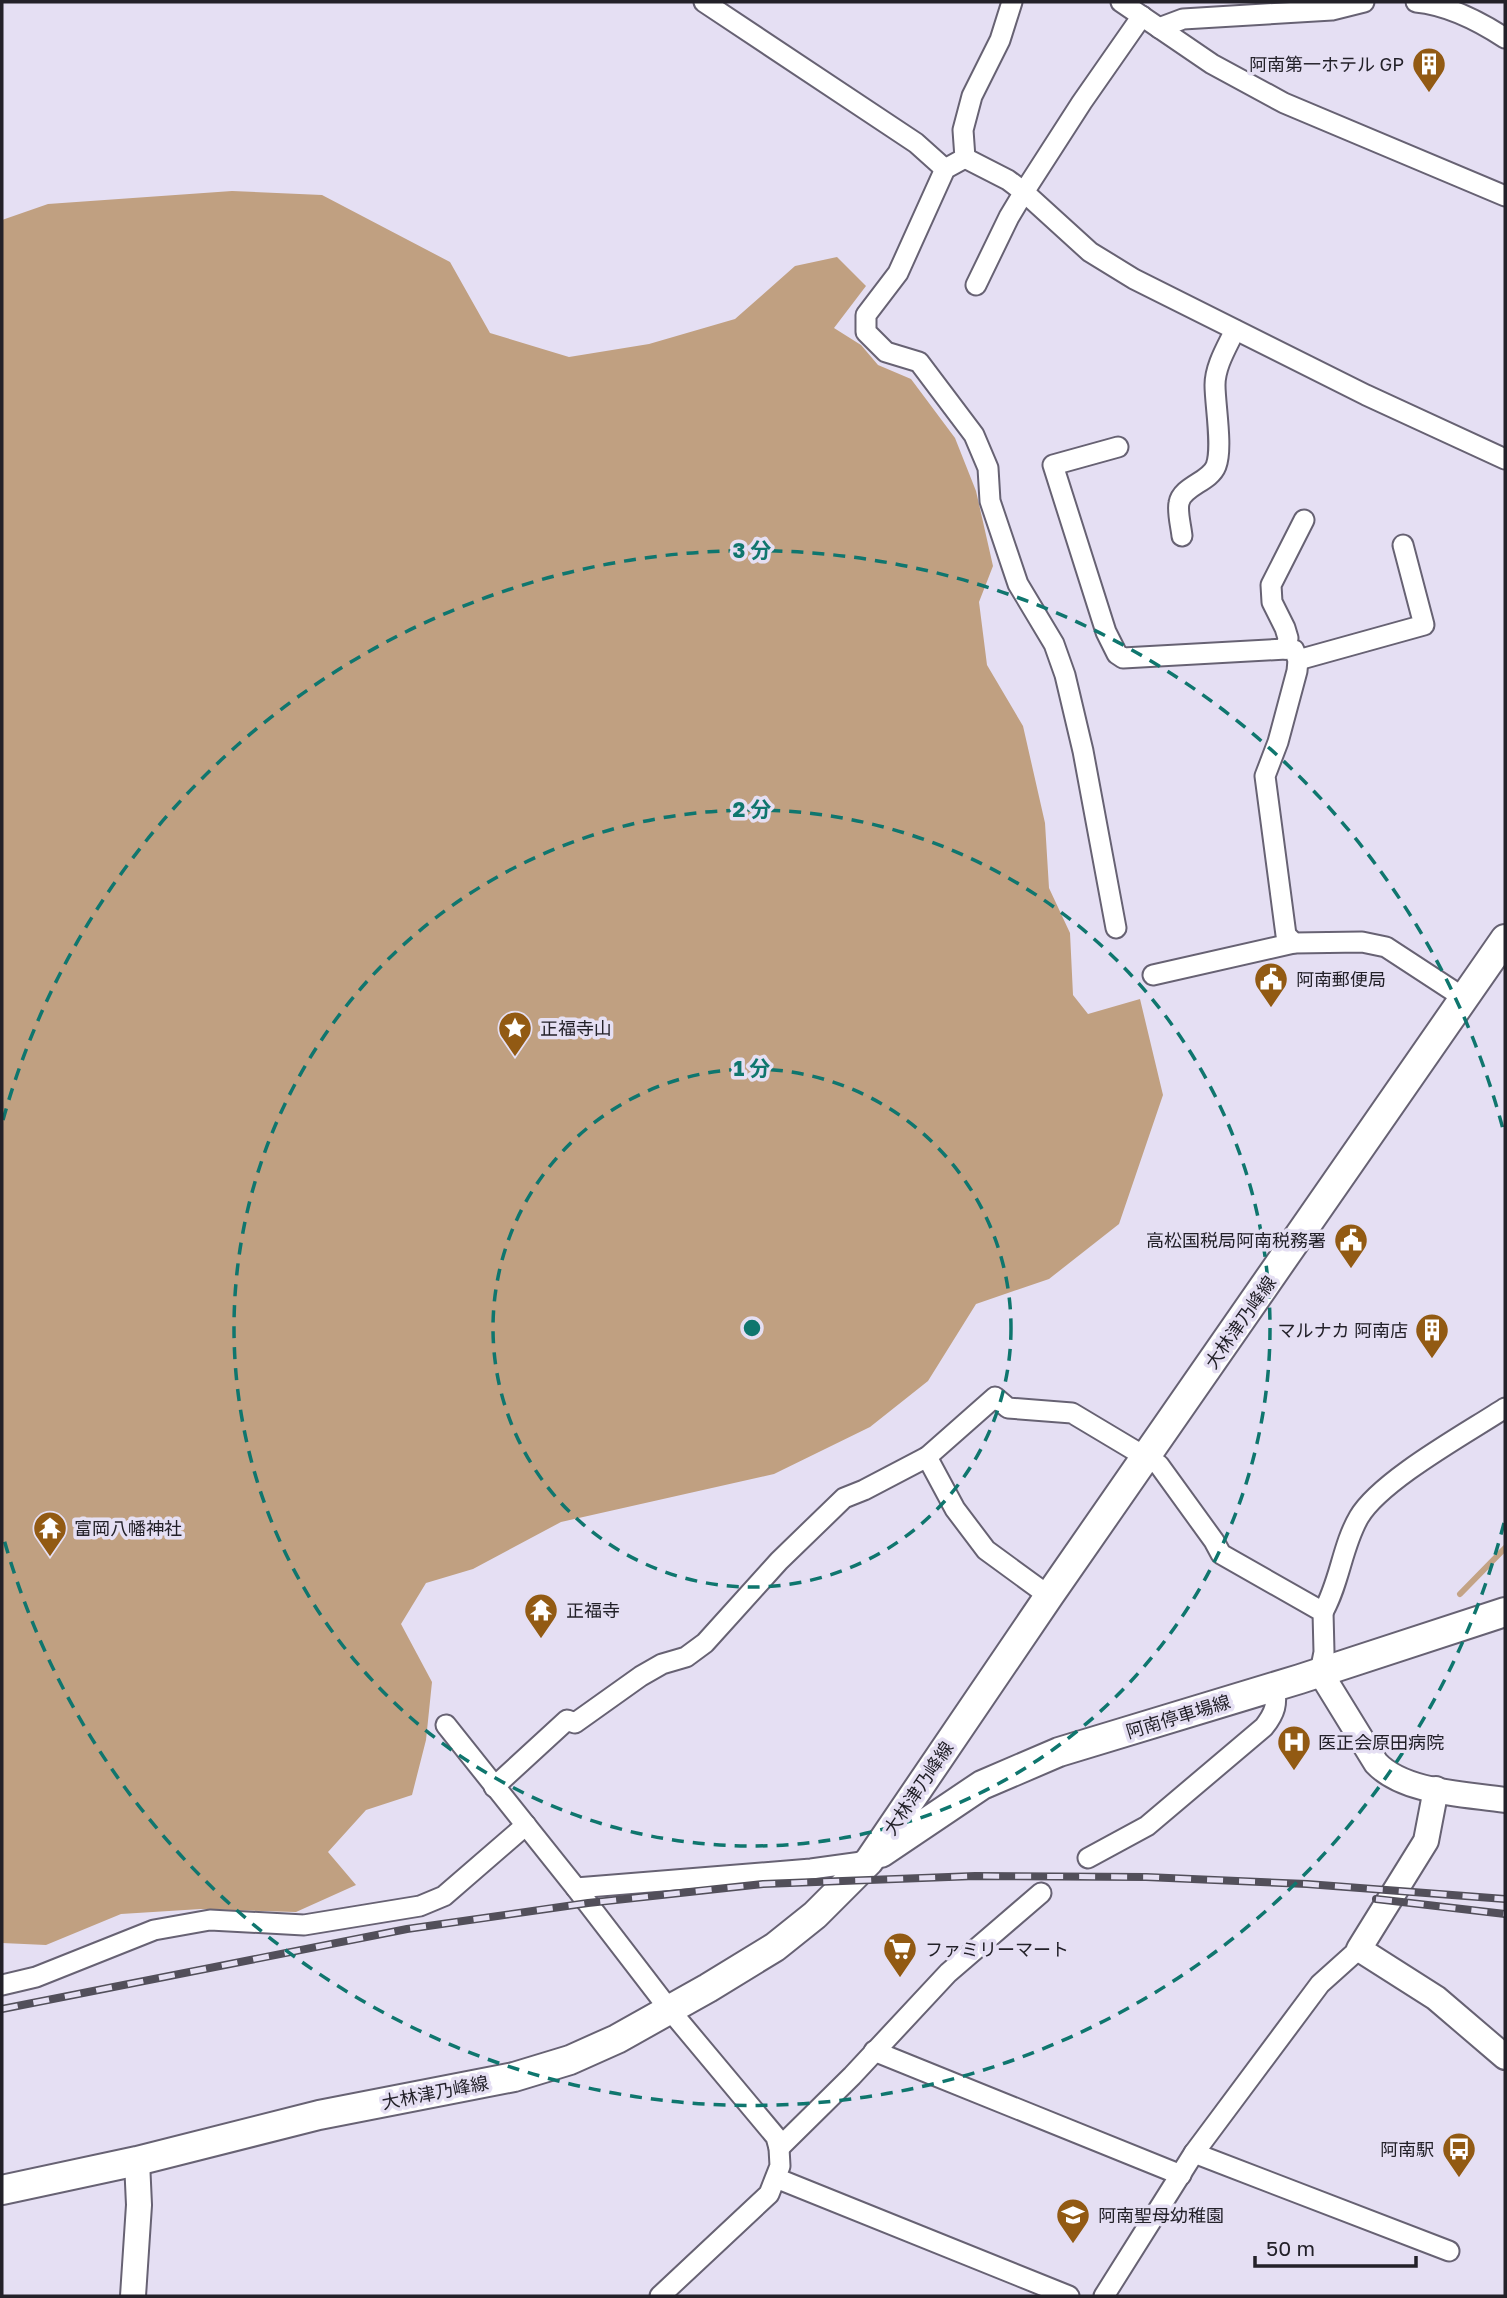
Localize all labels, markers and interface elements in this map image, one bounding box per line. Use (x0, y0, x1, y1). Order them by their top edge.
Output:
building icon: 阿南第一ホテル GP (1410, 45, 1448, 94)
place label: 阿南第一ホテル GP (1249, 53, 1404, 75)
text: 3 分 (732, 537, 772, 563)
text: 2 分 (732, 796, 772, 822)
public building icon: 阿南郵便局 (1252, 960, 1290, 1009)
place label: 阿南郵便局 (1296, 968, 1386, 990)
place icon: 正福寺山 (496, 1009, 534, 1058)
place label: 正福寺山 (540, 1017, 612, 1039)
text: 1 分 (733, 1055, 771, 1081)
public building icon: 高松国税局阿南税務署 (1332, 1221, 1370, 1270)
place label: 高松国税局阿南税務署 (1146, 1229, 1326, 1251)
street label: 大林津乃峰線 (1200, 1271, 1280, 1373)
building icon: マルナカ 阿南店 (1413, 1311, 1451, 1360)
centre of rings (740, 1316, 764, 1340)
place label: マルナカ 阿南店 (1278, 1319, 1408, 1341)
temple icon: 富岡八幡神社 (31, 1509, 69, 1558)
place label: 富岡八幡神社 (74, 1517, 182, 1539)
temple icon: 正福寺 (522, 1591, 560, 1640)
place label: 正福寺 (566, 1599, 620, 1621)
street label: 阿南停車場線 (1123, 1690, 1233, 1742)
hospital icon: 医正会原田病院 (1275, 1723, 1313, 1772)
place label: 医正会原田病院 (1318, 1731, 1444, 1753)
street label: 大林津乃峰線 (879, 1737, 957, 1839)
supermarket icon: ファミリーマート (881, 1930, 919, 1979)
place label: ファミリーマート (925, 1938, 1069, 1960)
street label: 大林津乃峰線 (380, 2071, 490, 2113)
bus stop icon: 阿南駅 (1440, 2130, 1478, 2179)
place label: 阿南駅 (1380, 2138, 1434, 2160)
school or university icon: 阿南聖母幼稚園 (1054, 2196, 1092, 2245)
place label: 阿南聖母幼稚園 (1098, 2204, 1224, 2226)
scale bar (1255, 2224, 1416, 2268)
text: 50 m (1266, 2235, 1315, 2261)

